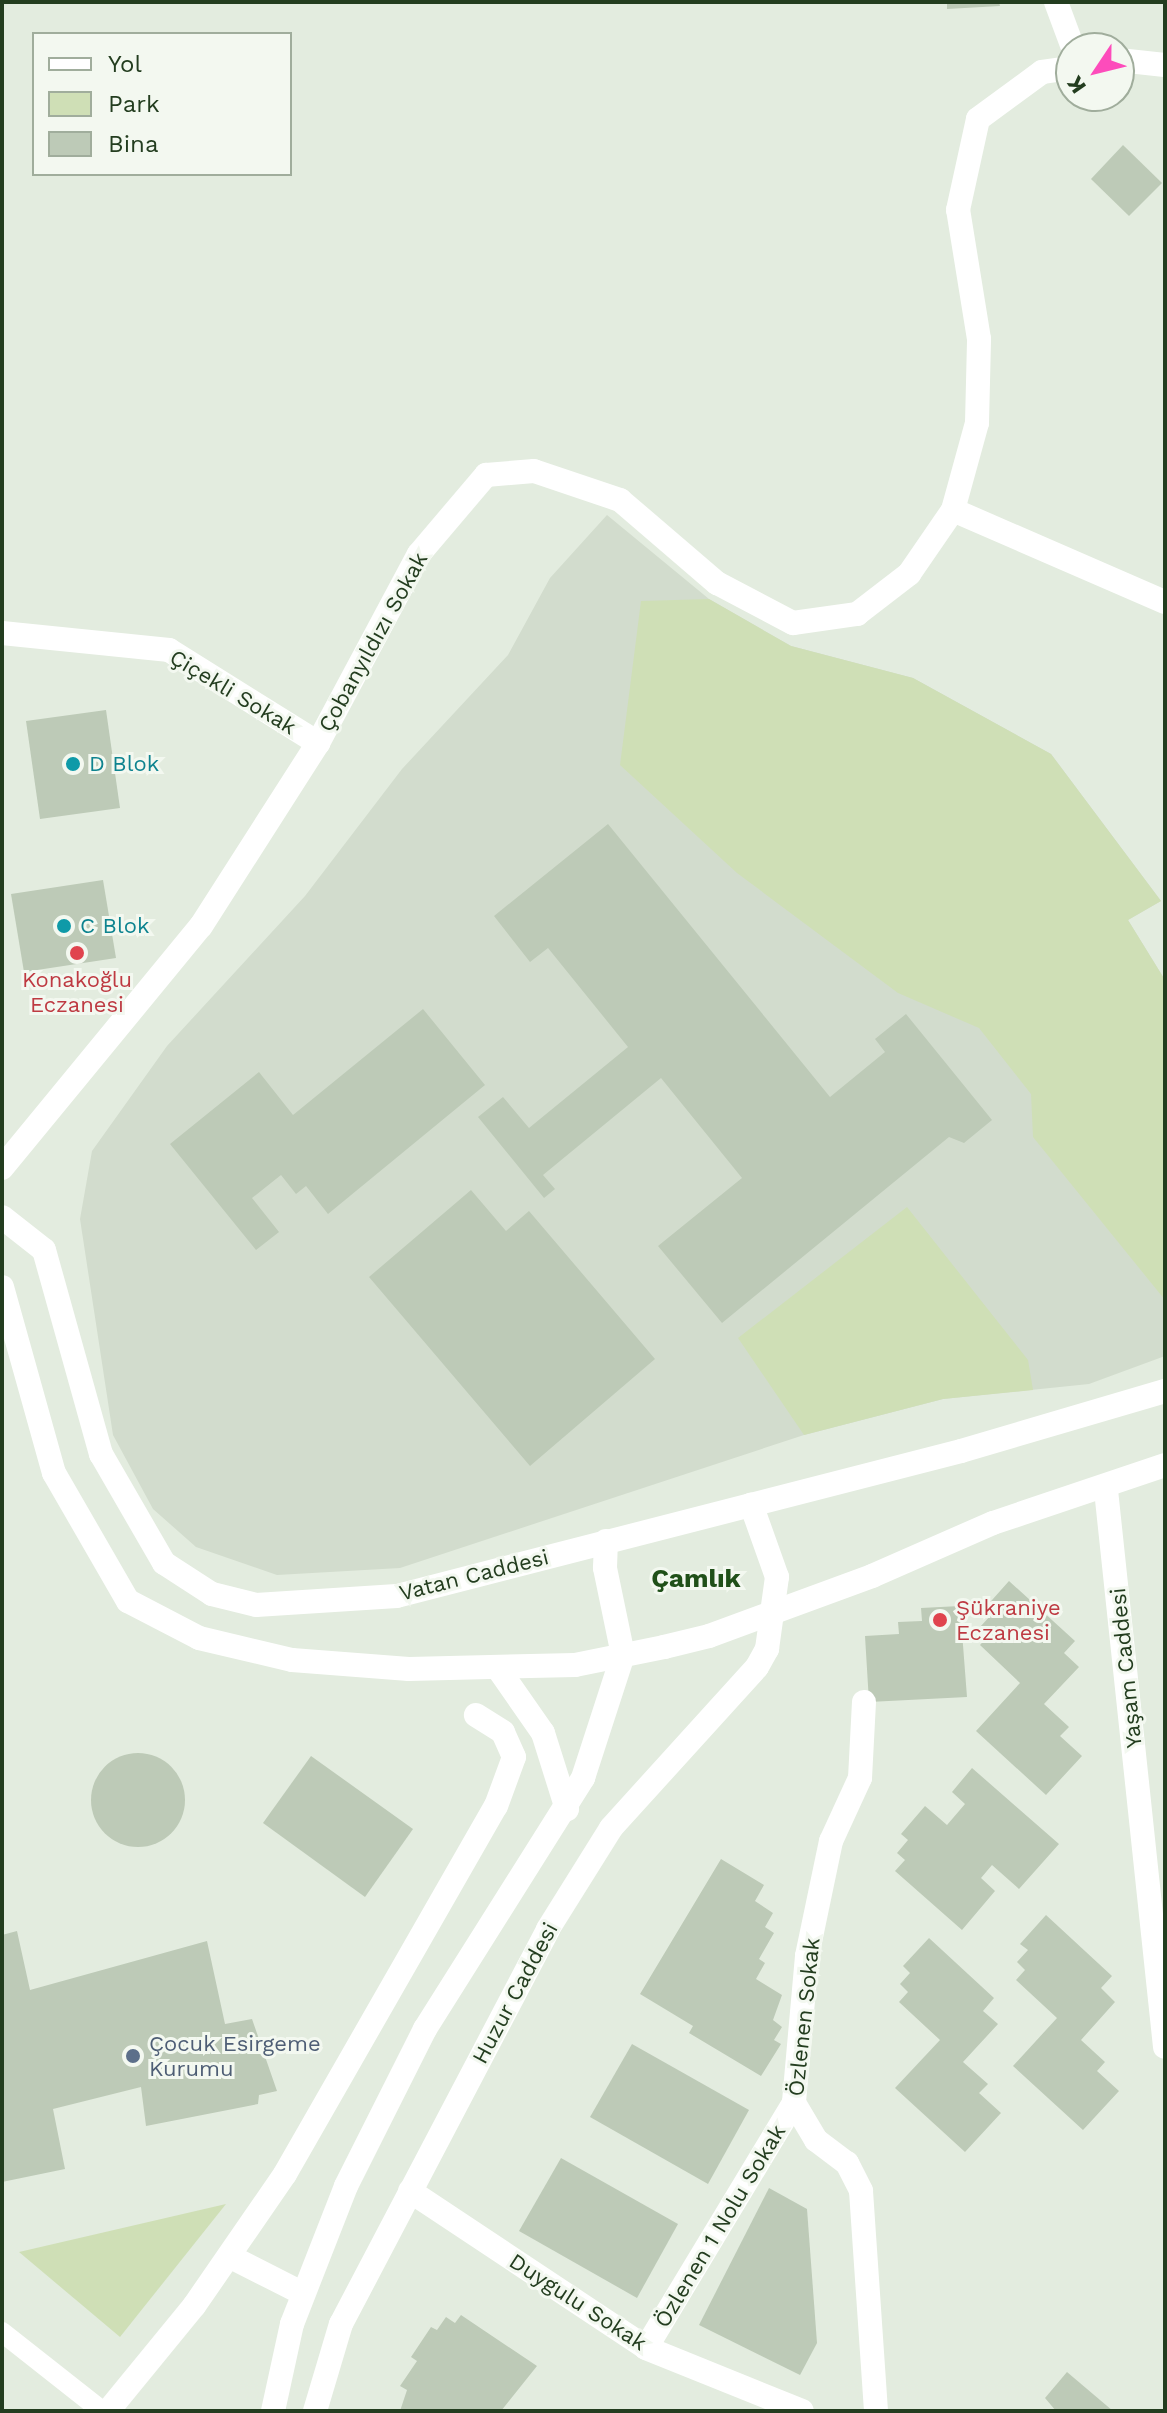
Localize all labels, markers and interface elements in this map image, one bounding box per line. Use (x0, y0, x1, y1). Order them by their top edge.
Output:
legend (32, 32, 292, 176)
north arrow (1055, 32, 1135, 112)
text: Yol (108, 50, 142, 78)
text: K (1062, 71, 1091, 98)
text: Park (108, 90, 160, 118)
text: Bina (108, 130, 159, 158)
street label: Çobanyıldızı Sokak (313, 548, 433, 736)
street label: Çiçekli Sokak (165, 644, 301, 740)
place label: D Blok (89, 751, 159, 777)
marker: D Blok (64, 755, 82, 773)
place label: C Blok (80, 913, 149, 939)
marker: C Blok (55, 917, 73, 935)
marker: Konakoğlu Eczanesi (68, 944, 86, 962)
place label: Konakoğlu Eczanesi (22, 966, 132, 1018)
street label: Vatan Caddesi (397, 1544, 551, 1606)
district label: Çamlık (651, 1563, 741, 1595)
street label: Yaşam Caddesi (1104, 1587, 1148, 1749)
place label: Şükraniye Eczanesi (956, 1594, 1061, 1646)
marker: Şükraniye Eczanesi (931, 1611, 949, 1629)
street label: Huzur Caddesi (467, 1918, 563, 2068)
street label: Özlenen Sokak (783, 1936, 825, 2098)
place label: Çocuk Esirgeme Kurumu (149, 2030, 321, 2082)
marker: Çocuk Esirgeme Kurumu (124, 2047, 142, 2065)
street label: Özlenen 1 Nolu Sokak (649, 2120, 791, 2332)
street label: Duygulu Sokak (504, 2248, 652, 2356)

